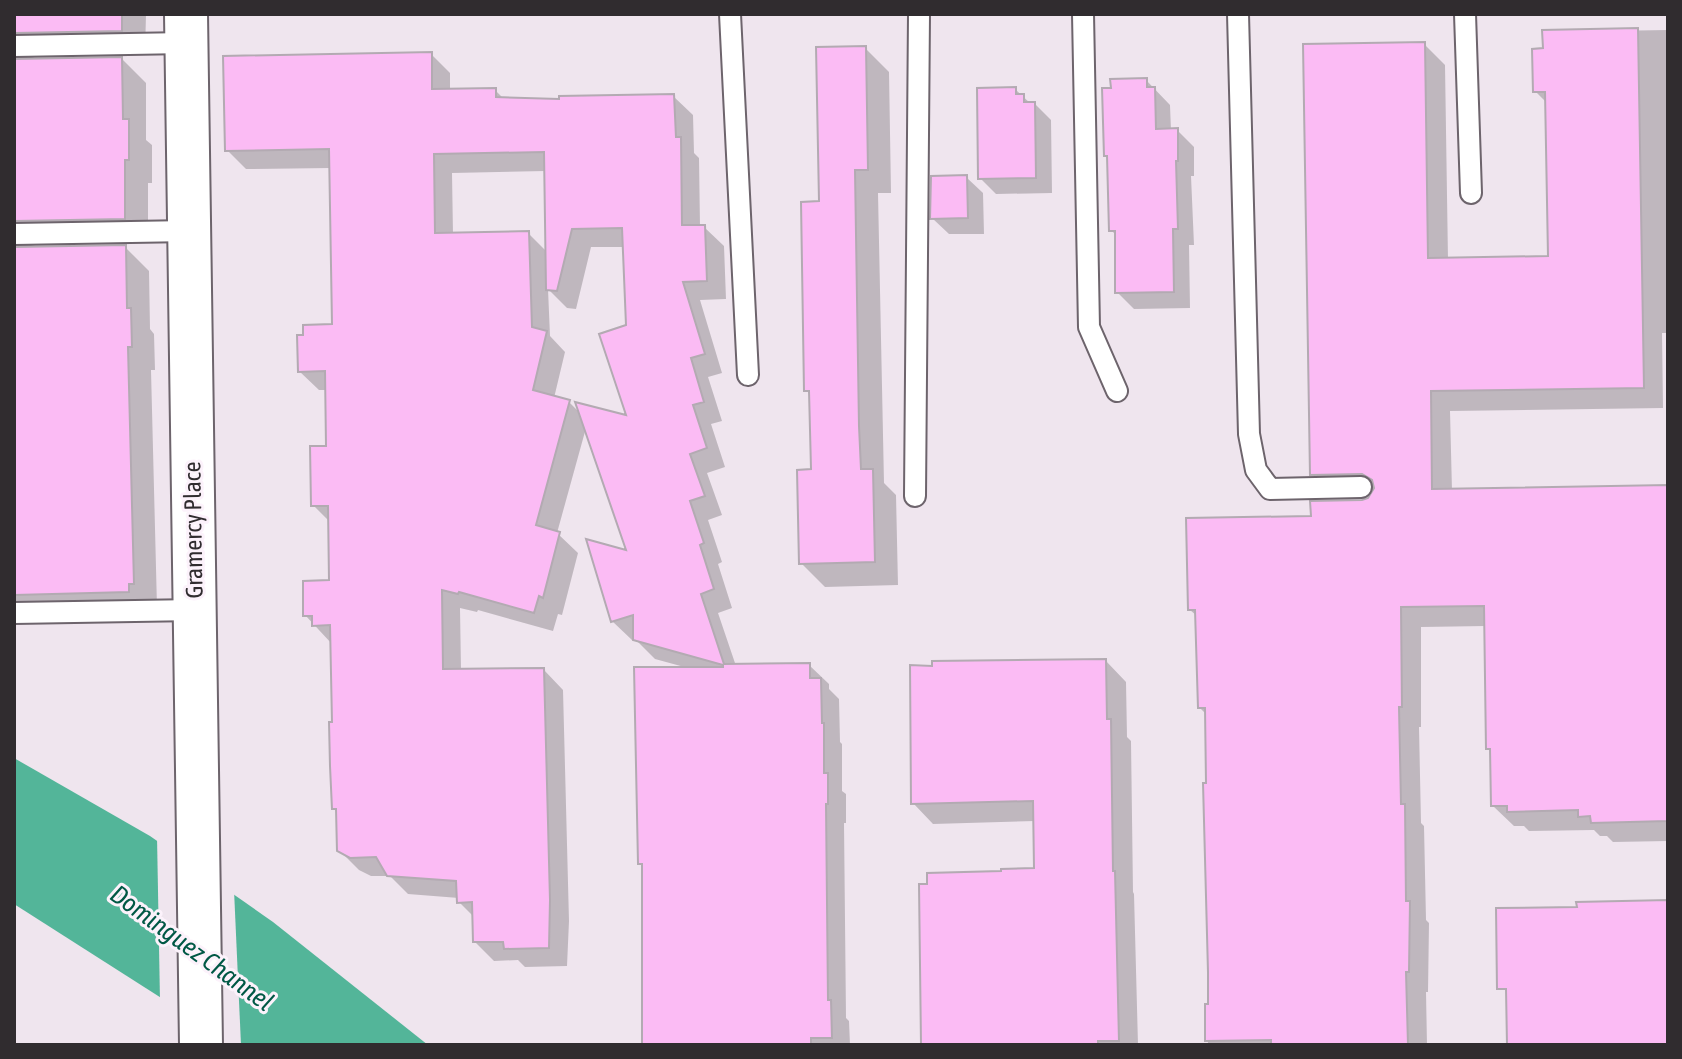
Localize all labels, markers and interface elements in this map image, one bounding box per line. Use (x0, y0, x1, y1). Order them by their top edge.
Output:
street label: Gramercy Place (178, 461, 208, 599)
water label: Dominguez Channel (105, 879, 279, 1017)

